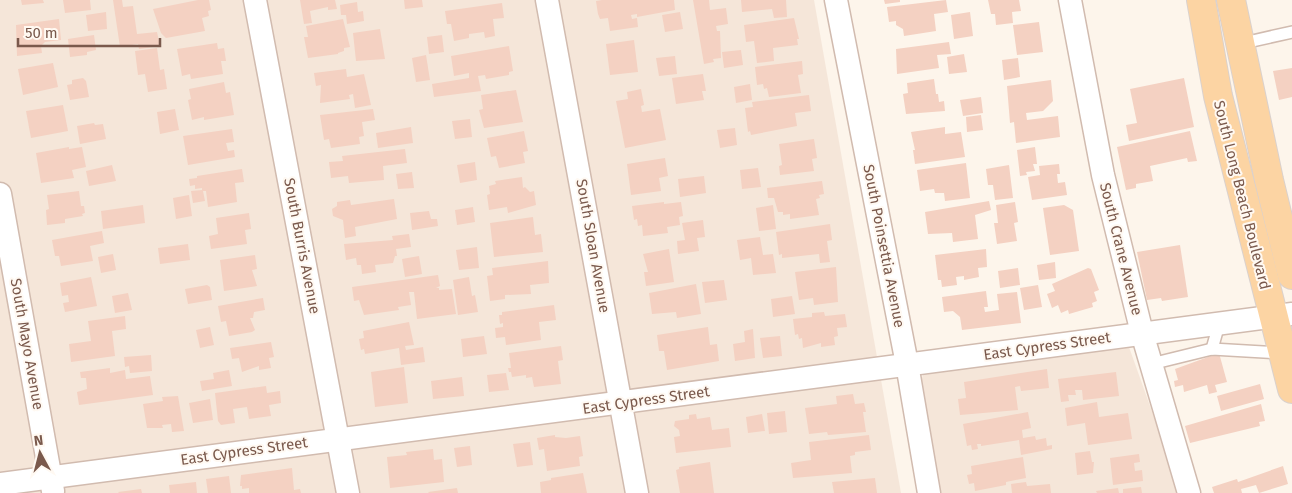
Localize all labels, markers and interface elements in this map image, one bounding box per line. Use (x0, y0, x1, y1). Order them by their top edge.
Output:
scale bar (18, 15, 160, 47)
text: 50 m (25, 24, 58, 42)
street label: South Long Beach Boulevard (1210, 99, 1274, 291)
street label: South Poinsettia Avenue (859, 163, 909, 329)
street label: South Burris Avenue (280, 176, 324, 316)
street label: South Sloan Avenue (572, 178, 614, 314)
street label: South Crane Avenue (1096, 181, 1146, 317)
street label: South Mayo Avenue (7, 277, 47, 411)
street label: East Cypress Street (982, 328, 1112, 364)
street label: East Cypress Street (581, 382, 711, 418)
north arrow (15, 428, 65, 478)
text: N (33, 432, 44, 450)
street label: East Cypress Street (179, 433, 309, 469)

